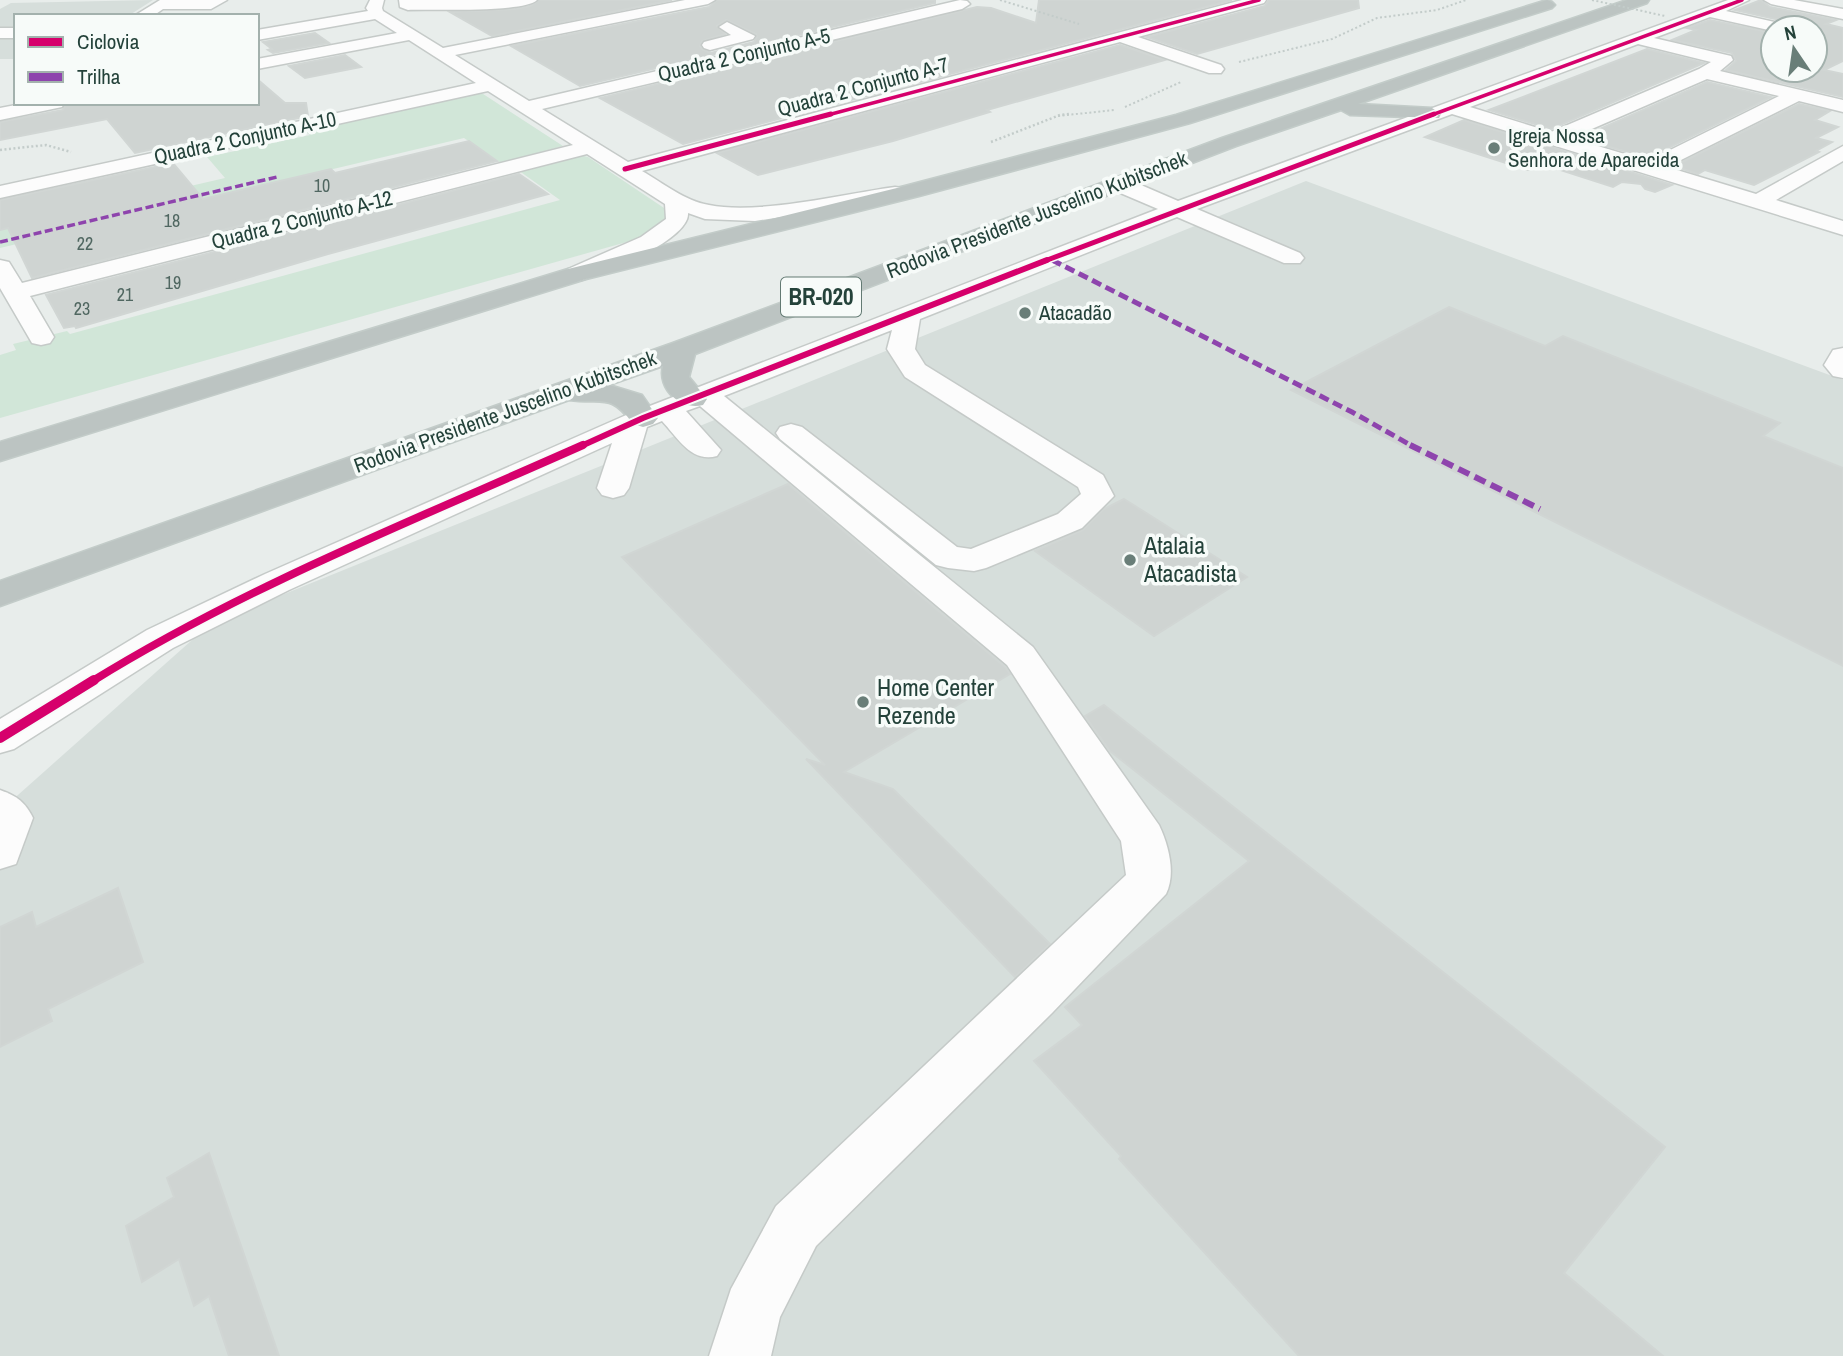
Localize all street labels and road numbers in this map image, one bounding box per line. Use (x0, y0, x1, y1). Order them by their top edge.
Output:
street label: Quadra 2 Conjunto A-5 (655, 21, 833, 88)
street label: Quadra 2 Conjunto A-7 (774, 50, 952, 123)
street label: Quadra 2 Conjunto A-10 (151, 104, 339, 171)
street label: Rodovia Presidente Juscelino Kubitschek (882, 144, 1192, 285)
street label: Quadra 2 Conjunto A-12 (208, 183, 395, 256)
road number: BR-020 (781, 278, 861, 316)
street label: Rodovia Presidente Juscelino Kubitschek (350, 343, 660, 480)

